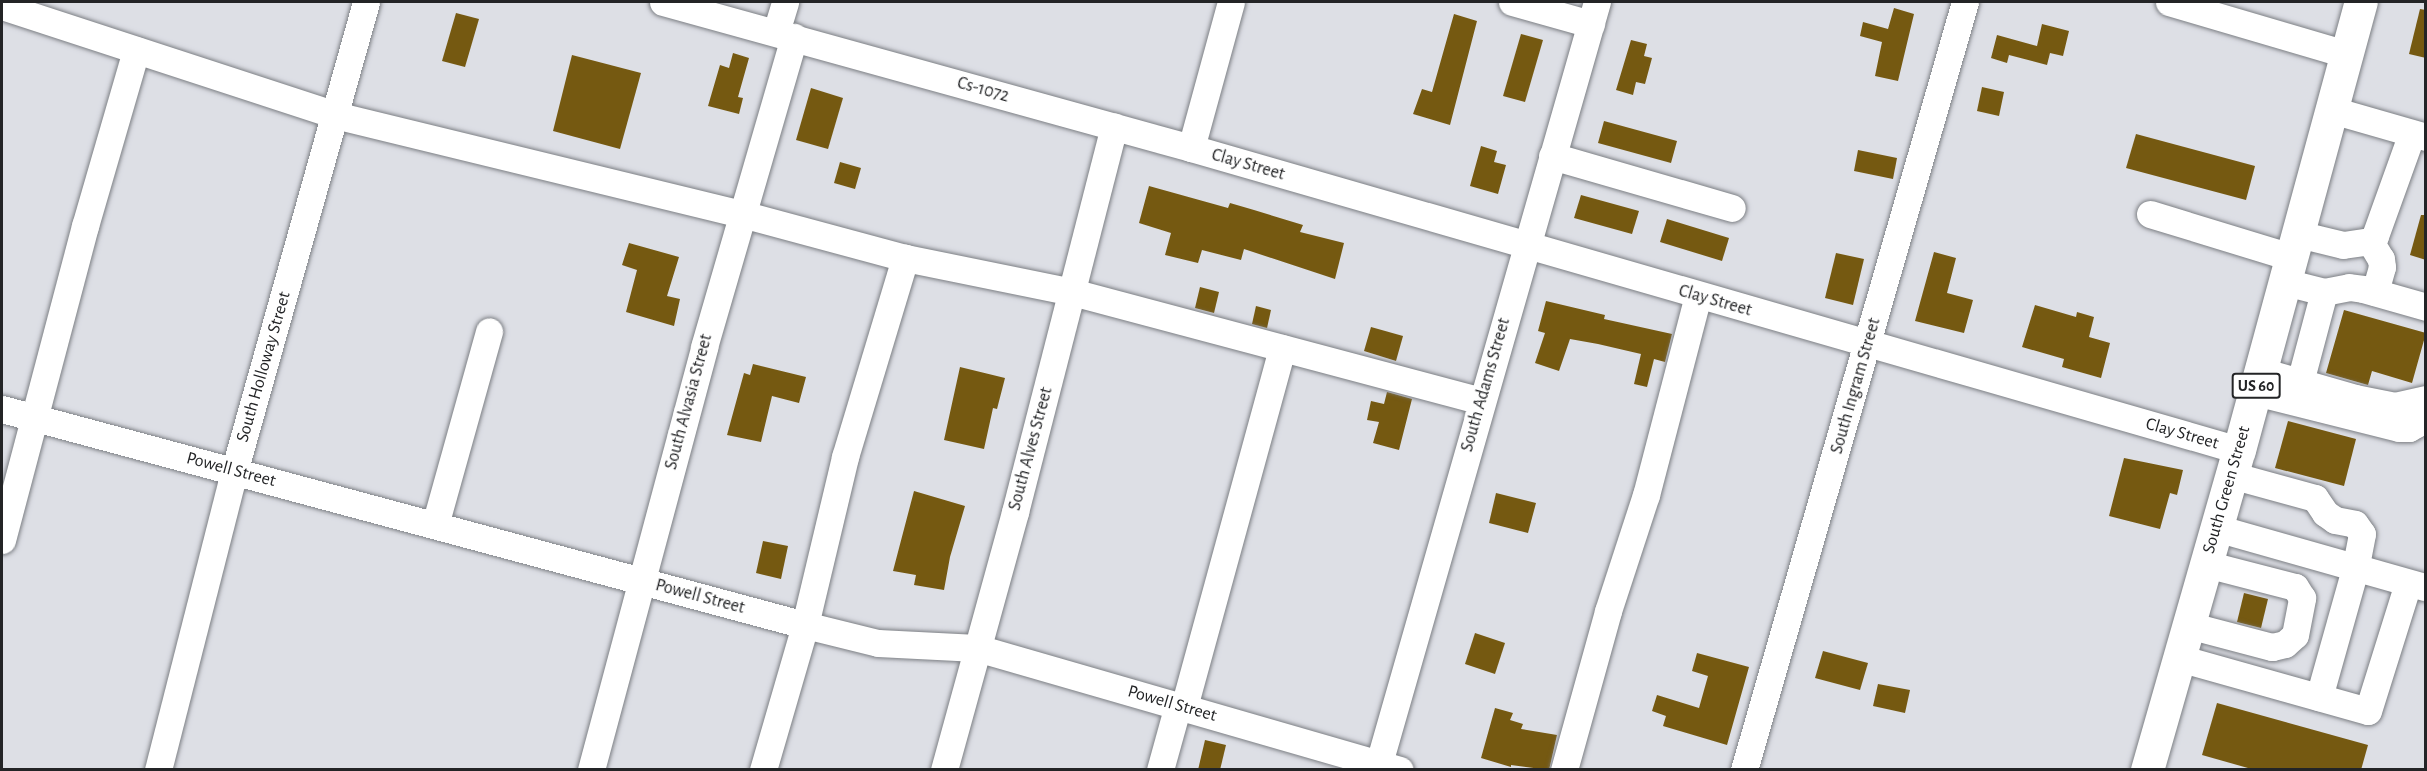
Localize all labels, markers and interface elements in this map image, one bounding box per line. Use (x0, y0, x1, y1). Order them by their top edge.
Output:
street label: Cs-1072 (955, 72, 1011, 108)
street label: Clay Street (1209, 144, 1287, 186)
street label: Clay Street (1676, 280, 1754, 322)
street label: South Holloway Street (232, 289, 296, 445)
street label: South Adams Street (1457, 316, 1515, 454)
street label: South Ingram Street (1826, 316, 1886, 456)
street label: South Alvasia Street (661, 332, 717, 472)
road number: US 60 (2230, 373, 2282, 399)
street label: South Alves Street (1004, 385, 1058, 513)
street label: Clay Street (2143, 413, 2221, 455)
street label: South Green Street (2198, 424, 2256, 556)
street label: Powell Street (184, 448, 278, 492)
street label: Powell Street (653, 575, 747, 619)
street label: Powell Street (1125, 681, 1219, 727)

